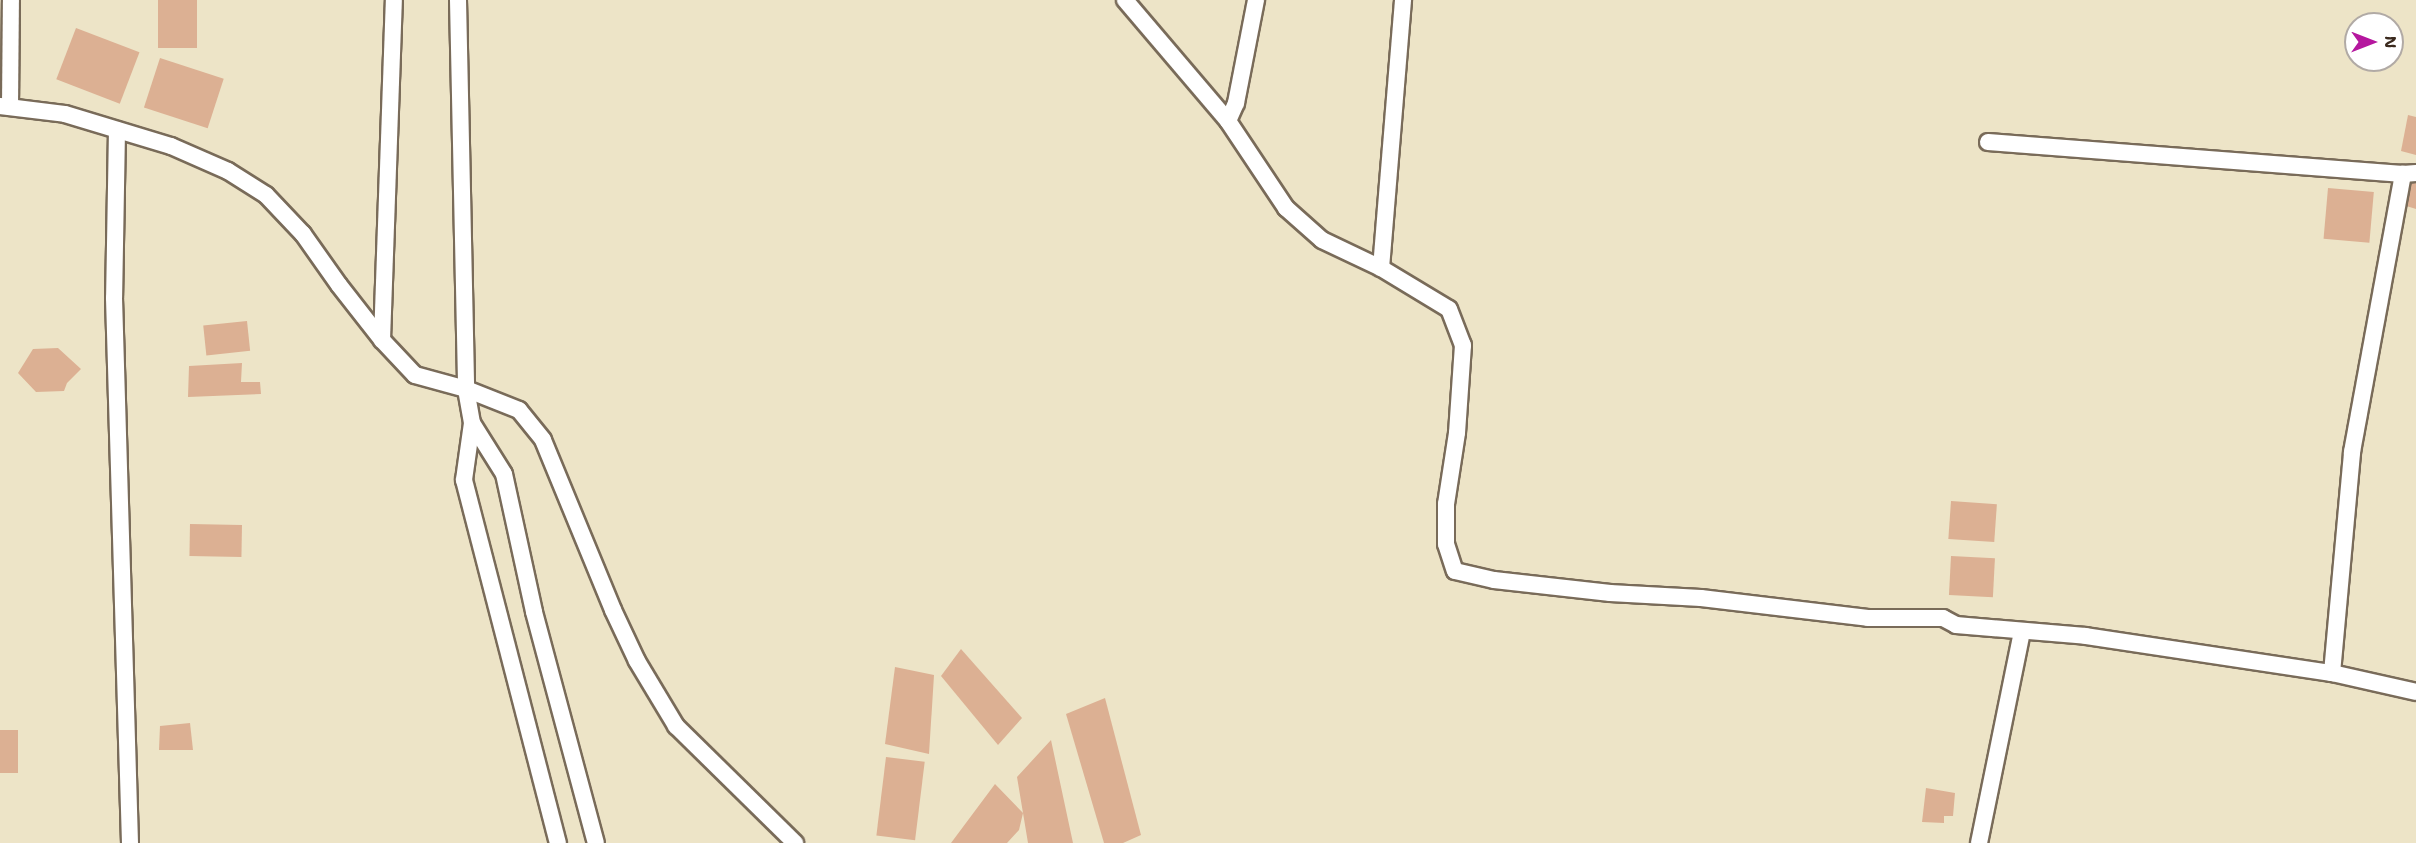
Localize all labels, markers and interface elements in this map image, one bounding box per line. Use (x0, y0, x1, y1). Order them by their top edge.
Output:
north arrow (2344, 12, 2404, 72)
text: N (2380, 36, 2401, 48)

